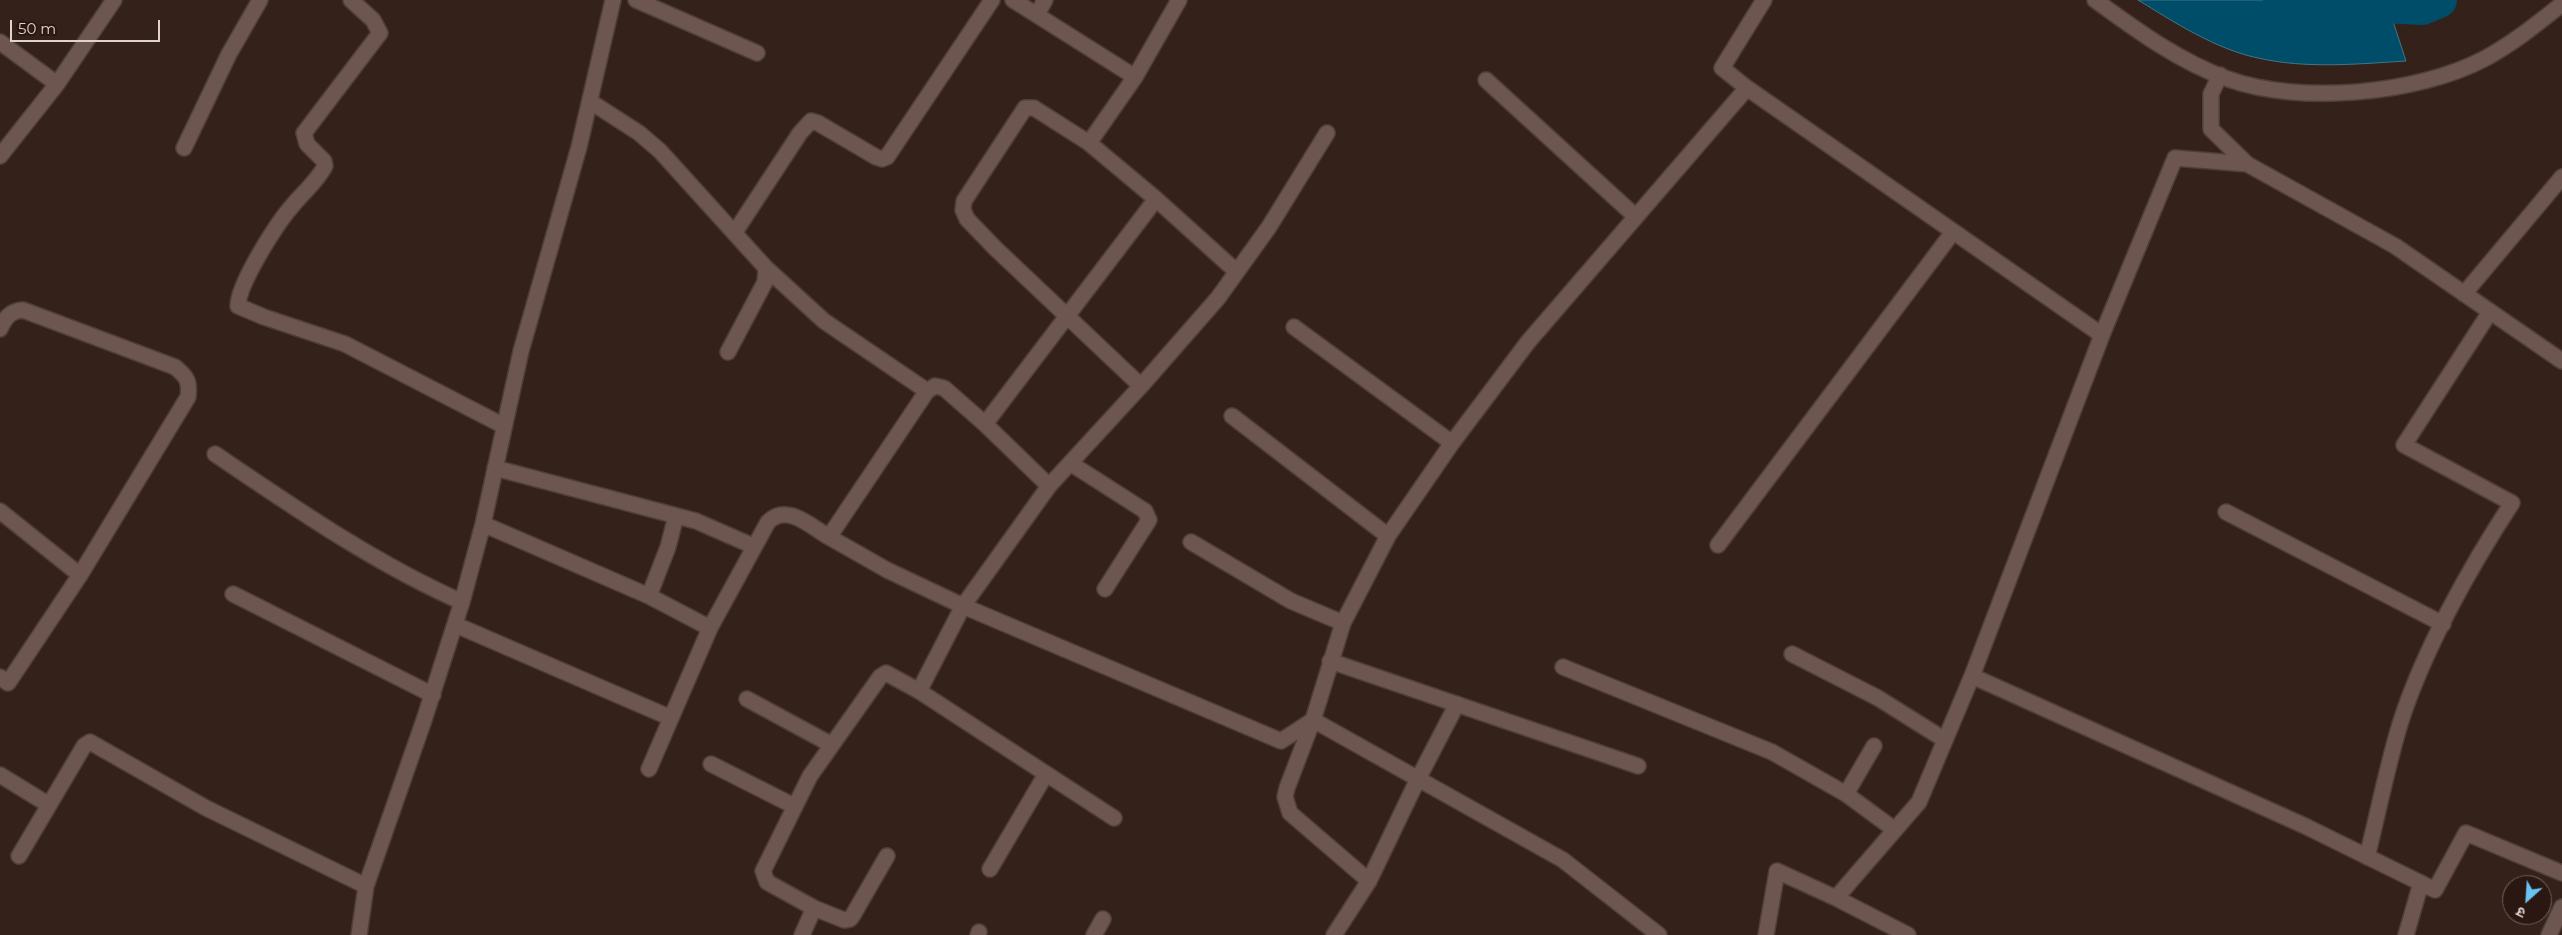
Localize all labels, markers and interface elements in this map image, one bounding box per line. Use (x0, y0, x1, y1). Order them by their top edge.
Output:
scale bar (12, 10, 162, 42)
text: 50 m (18, 19, 56, 38)
north arrow (2502, 875, 2552, 925)
text: उ (2513, 903, 2529, 922)

